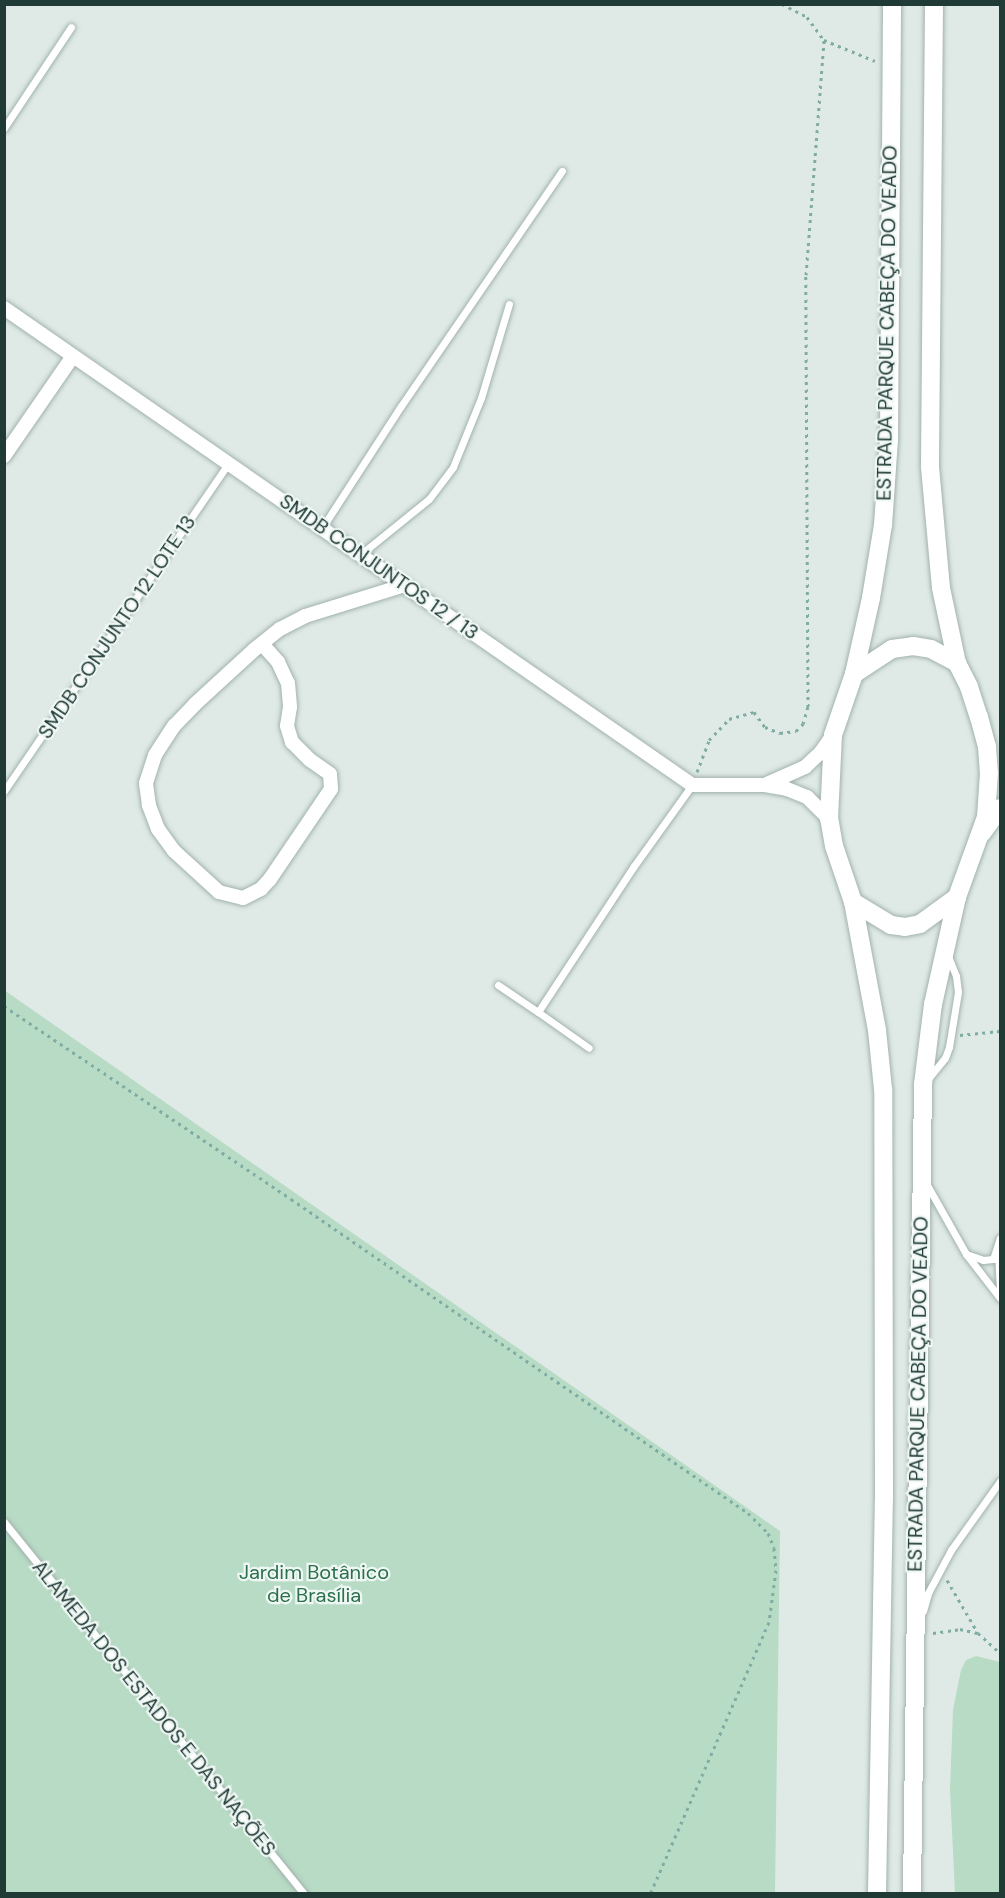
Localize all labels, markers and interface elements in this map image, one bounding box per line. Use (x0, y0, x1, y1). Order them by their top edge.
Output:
street label: ESTRADA PARQUE CABEÇA DO VEADO (872, 145, 902, 501)
street label: SMDB CONJUNTOS 12 / 13 (275, 489, 483, 645)
street label: SMDB CONJUNTO 12 LOTE 13 (33, 511, 201, 743)
street label: ESTRADA PARQUE CABEÇA DO VEADO (903, 1216, 933, 1572)
street label: ALAMEDA DOS ESTADOS E DAS NAÇÕES (27, 1556, 281, 1860)
park label: Jardim Botânico de Brasília (239, 1560, 389, 1607)

